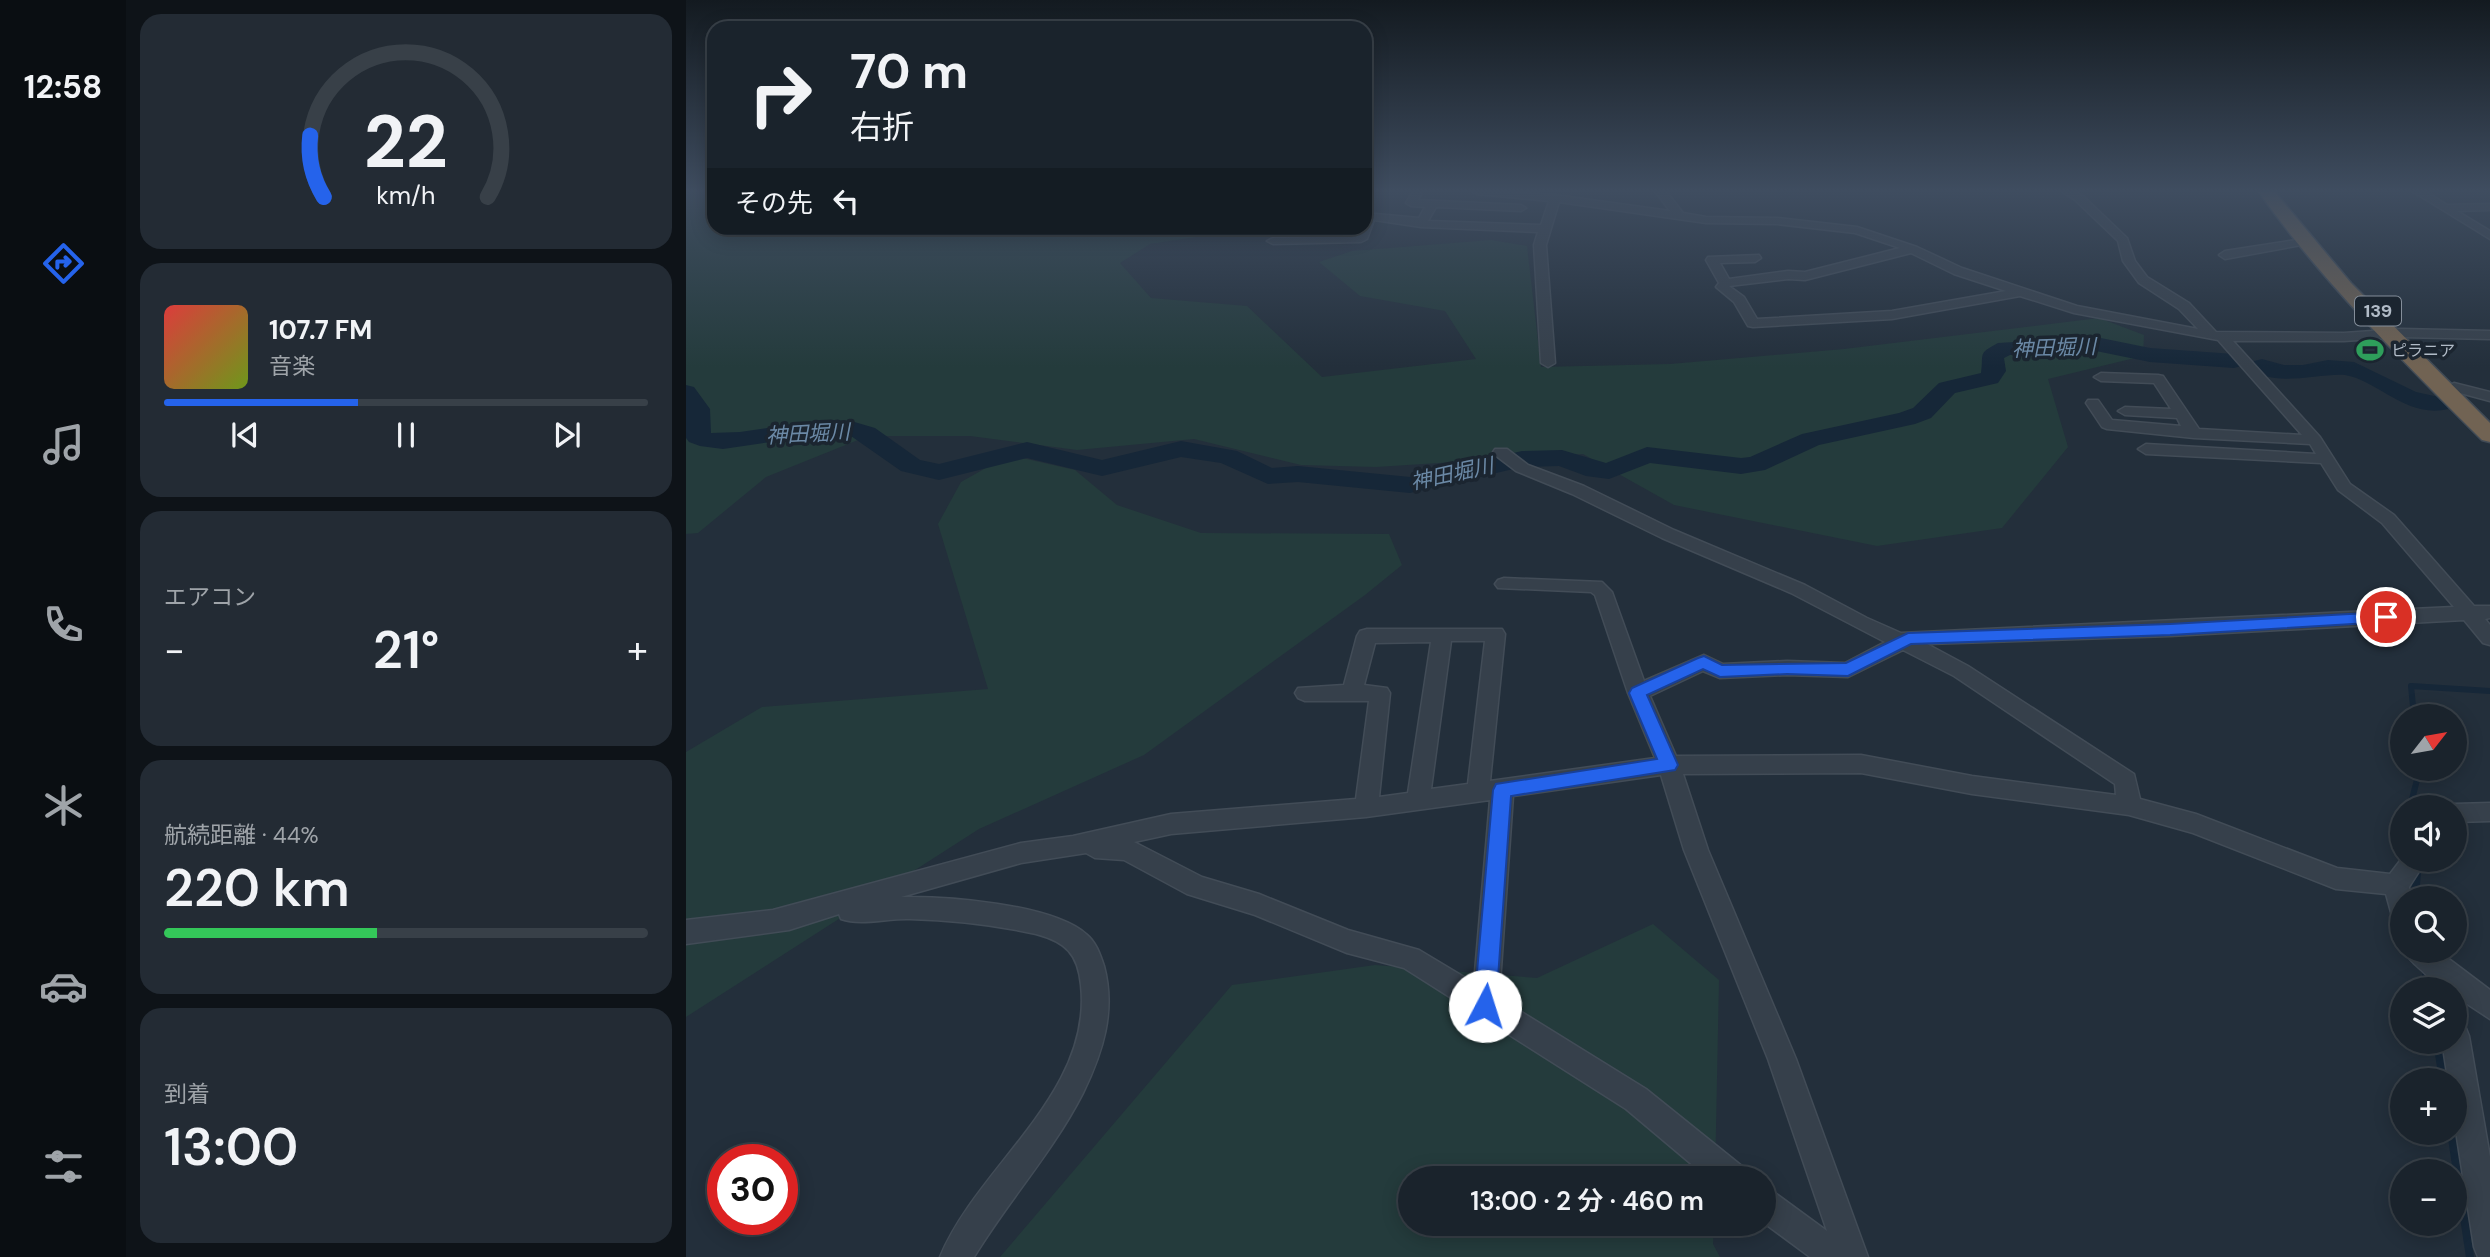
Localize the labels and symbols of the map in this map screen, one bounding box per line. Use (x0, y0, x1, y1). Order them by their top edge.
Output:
road number: 139 (2355, 296, 2401, 326)
water label: 神田堀川 (2012, 332, 2098, 363)
sports icon: ピラニア (2355, 335, 2385, 365)
place label: ピラニア (2391, 340, 2455, 361)
water label: 神田堀川 (765, 418, 853, 450)
water label: 神田堀川 (1408, 451, 1498, 496)
pin (2356, 587, 2416, 647)
north arrow (2390, 704, 2468, 780)
position arrow (1448, 969, 1522, 1043)
speed limit sign: 30 (707, 1144, 798, 1235)

